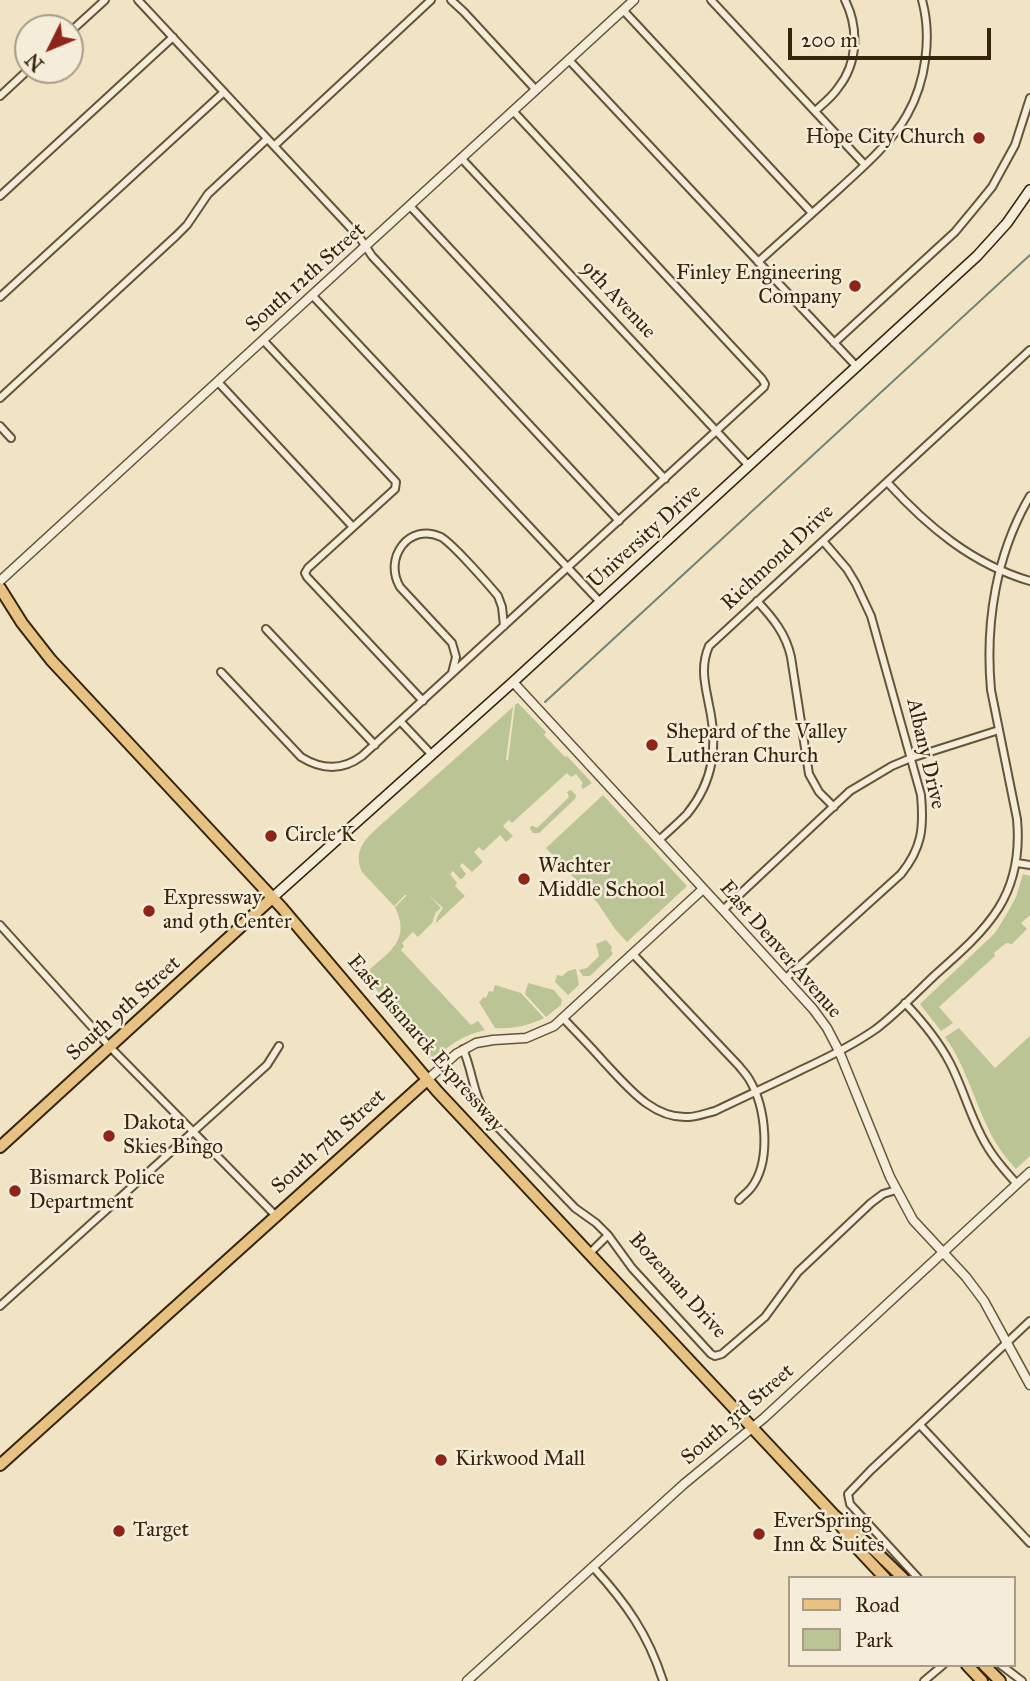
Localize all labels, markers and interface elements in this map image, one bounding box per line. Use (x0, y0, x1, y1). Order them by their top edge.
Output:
north arrow (14, 14, 84, 84)
scale bar (792, 14, 995, 58)
text: 200 m (801, 27, 858, 53)
text: N (21, 49, 49, 76)
place label: Hope City Church (805, 125, 965, 151)
marker: Hope City Church (971, 130, 987, 146)
street label: South 12th Street (241, 218, 371, 338)
street label: 9th Avenue (575, 256, 661, 344)
place label: Finley Engineering Company (676, 261, 841, 311)
marker: Finley Engineering Company (847, 278, 863, 294)
street label: University Drive (583, 480, 707, 594)
street label: Richmond Drive (717, 500, 839, 616)
street label: Albany Drive (900, 696, 950, 812)
place label: Shepard of the Valley Lutheran Church (666, 720, 847, 770)
marker: Shepard of the Valley Lutheran Church (644, 737, 660, 753)
place label: Circle K (285, 823, 356, 849)
marker: Circle K (263, 828, 279, 844)
place label: Wachter Middle School (538, 854, 665, 904)
marker: Wachter Middle School (516, 871, 532, 887)
street label: East Denver Avenue (713, 876, 847, 1024)
place label: Expressway and 9th Center (163, 886, 292, 936)
marker: Expressway and 9th Center (141, 903, 157, 919)
street label: East Bismarck Expressway (341, 950, 509, 1138)
street label: South 9th Street (62, 951, 186, 1067)
street label: South 7th Street (267, 1084, 391, 1200)
place label: Dakota Skies Bingo (123, 1111, 223, 1161)
marker: Dakota Skies Bingo (101, 1128, 117, 1144)
place label: Bismarck Police Department (29, 1166, 165, 1216)
marker: Bismarck Police Department (7, 1183, 23, 1199)
street label: Bozeman Drive (623, 1228, 731, 1344)
street label: South 3rd Street (677, 1359, 799, 1471)
place label: Kirkwood Mall (455, 1447, 585, 1473)
marker: Kirkwood Mall (433, 1452, 449, 1468)
place label: EverSpring Inn & Suites (773, 1509, 884, 1559)
place label: Target (133, 1518, 189, 1544)
marker: Target (111, 1523, 127, 1539)
marker: EverSpring Inn & Suites (751, 1526, 767, 1542)
legend (788, 1576, 1016, 1667)
text: Road (855, 1592, 900, 1618)
text: Park (855, 1627, 893, 1653)

